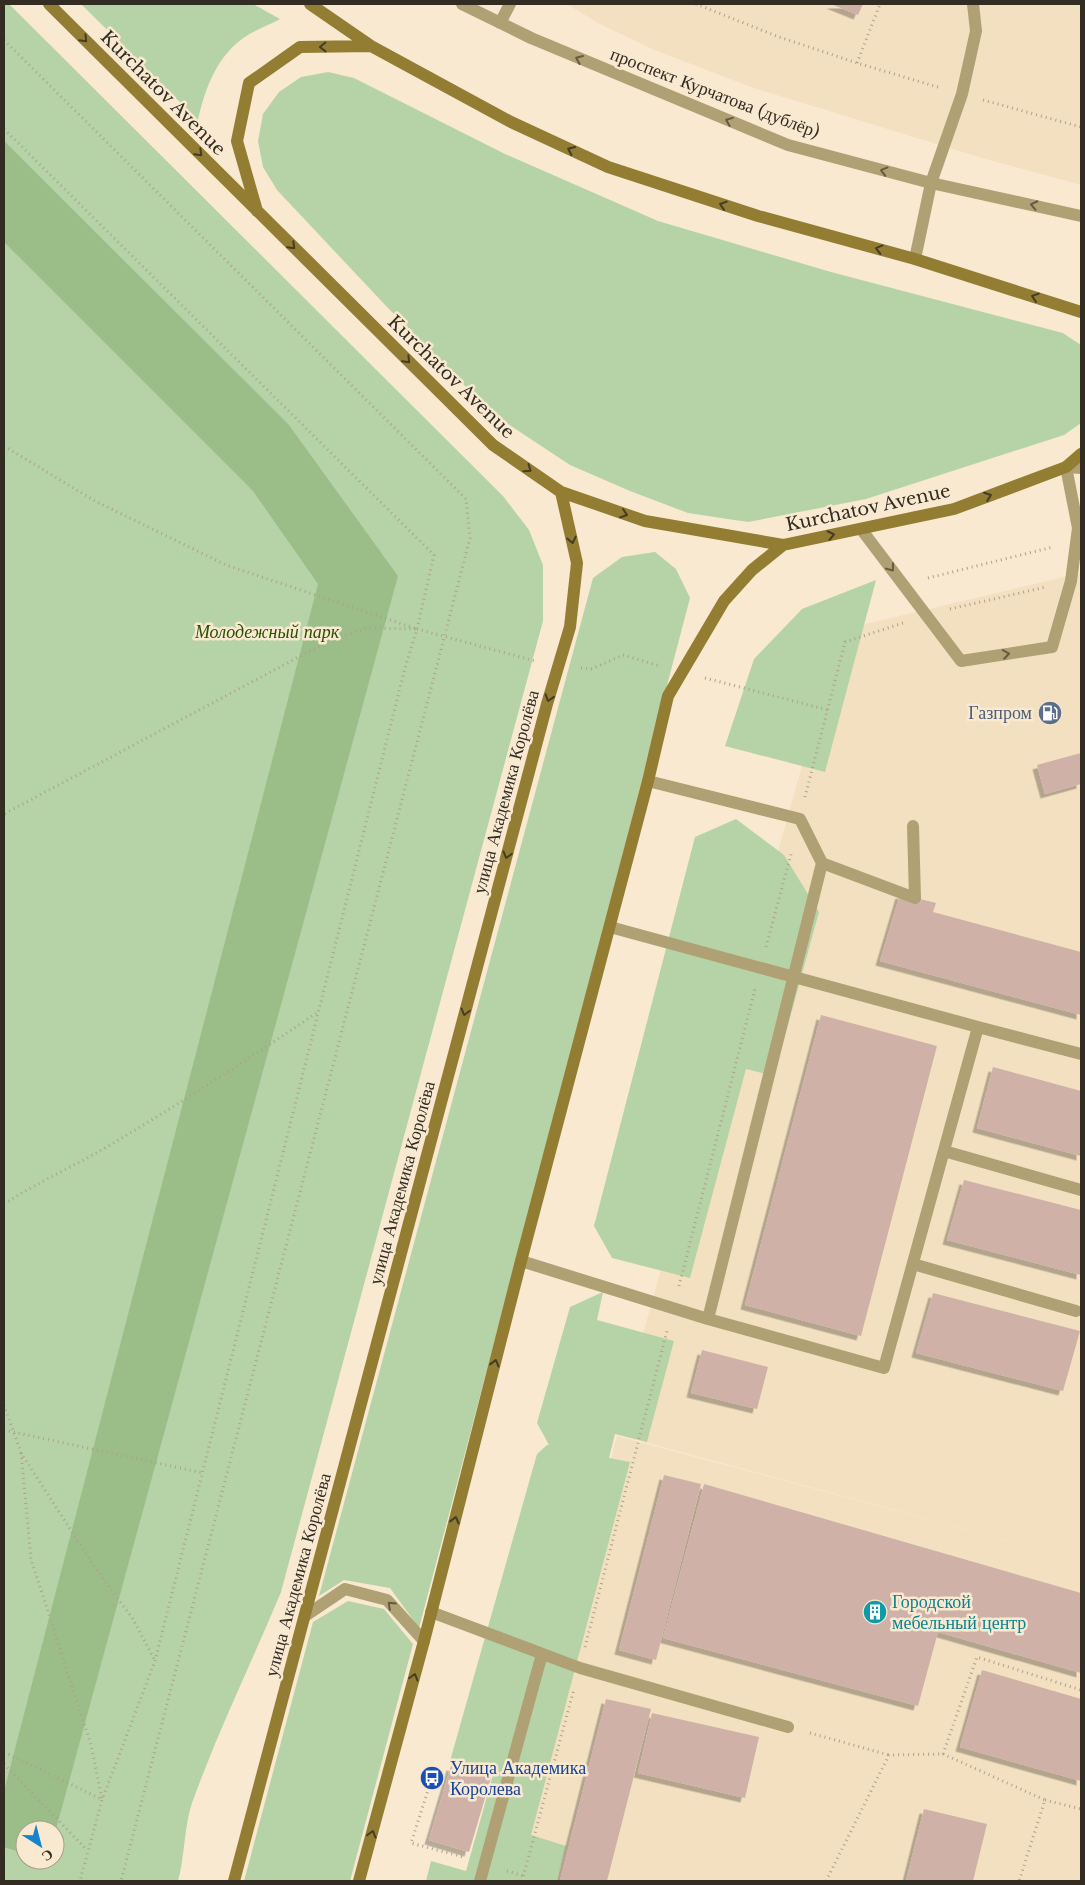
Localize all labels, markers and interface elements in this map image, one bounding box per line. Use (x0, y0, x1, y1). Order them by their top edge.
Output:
street label: Kurchatov Avenue (96, 26, 230, 160)
one-way arrow (78, 33, 87, 42)
one-way arrow (318, 42, 326, 52)
street label: проспект Курчатова (дублёр) (607, 43, 823, 143)
one-way arrow (575, 54, 584, 65)
one-way arrow (725, 116, 734, 127)
one-way arrow (567, 146, 576, 156)
one-way arrow (193, 148, 202, 157)
one-way arrow (880, 166, 888, 176)
one-way arrow (720, 200, 728, 210)
one-way arrow (1029, 201, 1038, 211)
one-way arrow (286, 240, 295, 249)
one-way arrow (875, 244, 884, 255)
one-way arrow (1031, 293, 1039, 303)
street label: Kurchatov Avenue (383, 311, 519, 443)
one-way arrow (401, 354, 410, 363)
one-way arrow (522, 463, 531, 472)
street label: Kurchatov Avenue (784, 480, 952, 536)
one-way arrow (984, 492, 992, 502)
one-way arrow (619, 508, 628, 518)
one-way arrow (826, 530, 835, 541)
one-way arrow (567, 535, 577, 544)
one-way arrow (885, 562, 893, 571)
park label: Молодежный парк (194, 621, 340, 643)
one-way arrow (1002, 649, 1010, 660)
street label: улица Академика Королёва (468, 688, 544, 896)
one-way arrow (544, 693, 554, 702)
fuel station icon: Газпром (1037, 700, 1063, 726)
place label: Газпром (968, 702, 1032, 724)
one-way arrow (502, 851, 512, 859)
one-way arrow (460, 1008, 471, 1017)
street label: улица Академика Королёва (364, 1079, 440, 1287)
one-way arrow (489, 1358, 500, 1367)
street label: улица Академика Королёва (260, 1471, 336, 1679)
one-way arrow (449, 1515, 460, 1524)
place label: Городской мебельный центр (892, 1591, 1026, 1634)
building icon: Городской мебельный центр (862, 1599, 888, 1625)
one-way arrow (387, 1602, 396, 1611)
one-way arrow (408, 1673, 419, 1682)
place label: Улица Академика Королева (450, 1757, 586, 1800)
bus stop icon: Улица Академика Королева (419, 1765, 445, 1791)
north arrow (15, 1820, 65, 1870)
one-way arrow (366, 1830, 377, 1839)
text: С (38, 1845, 57, 1866)

